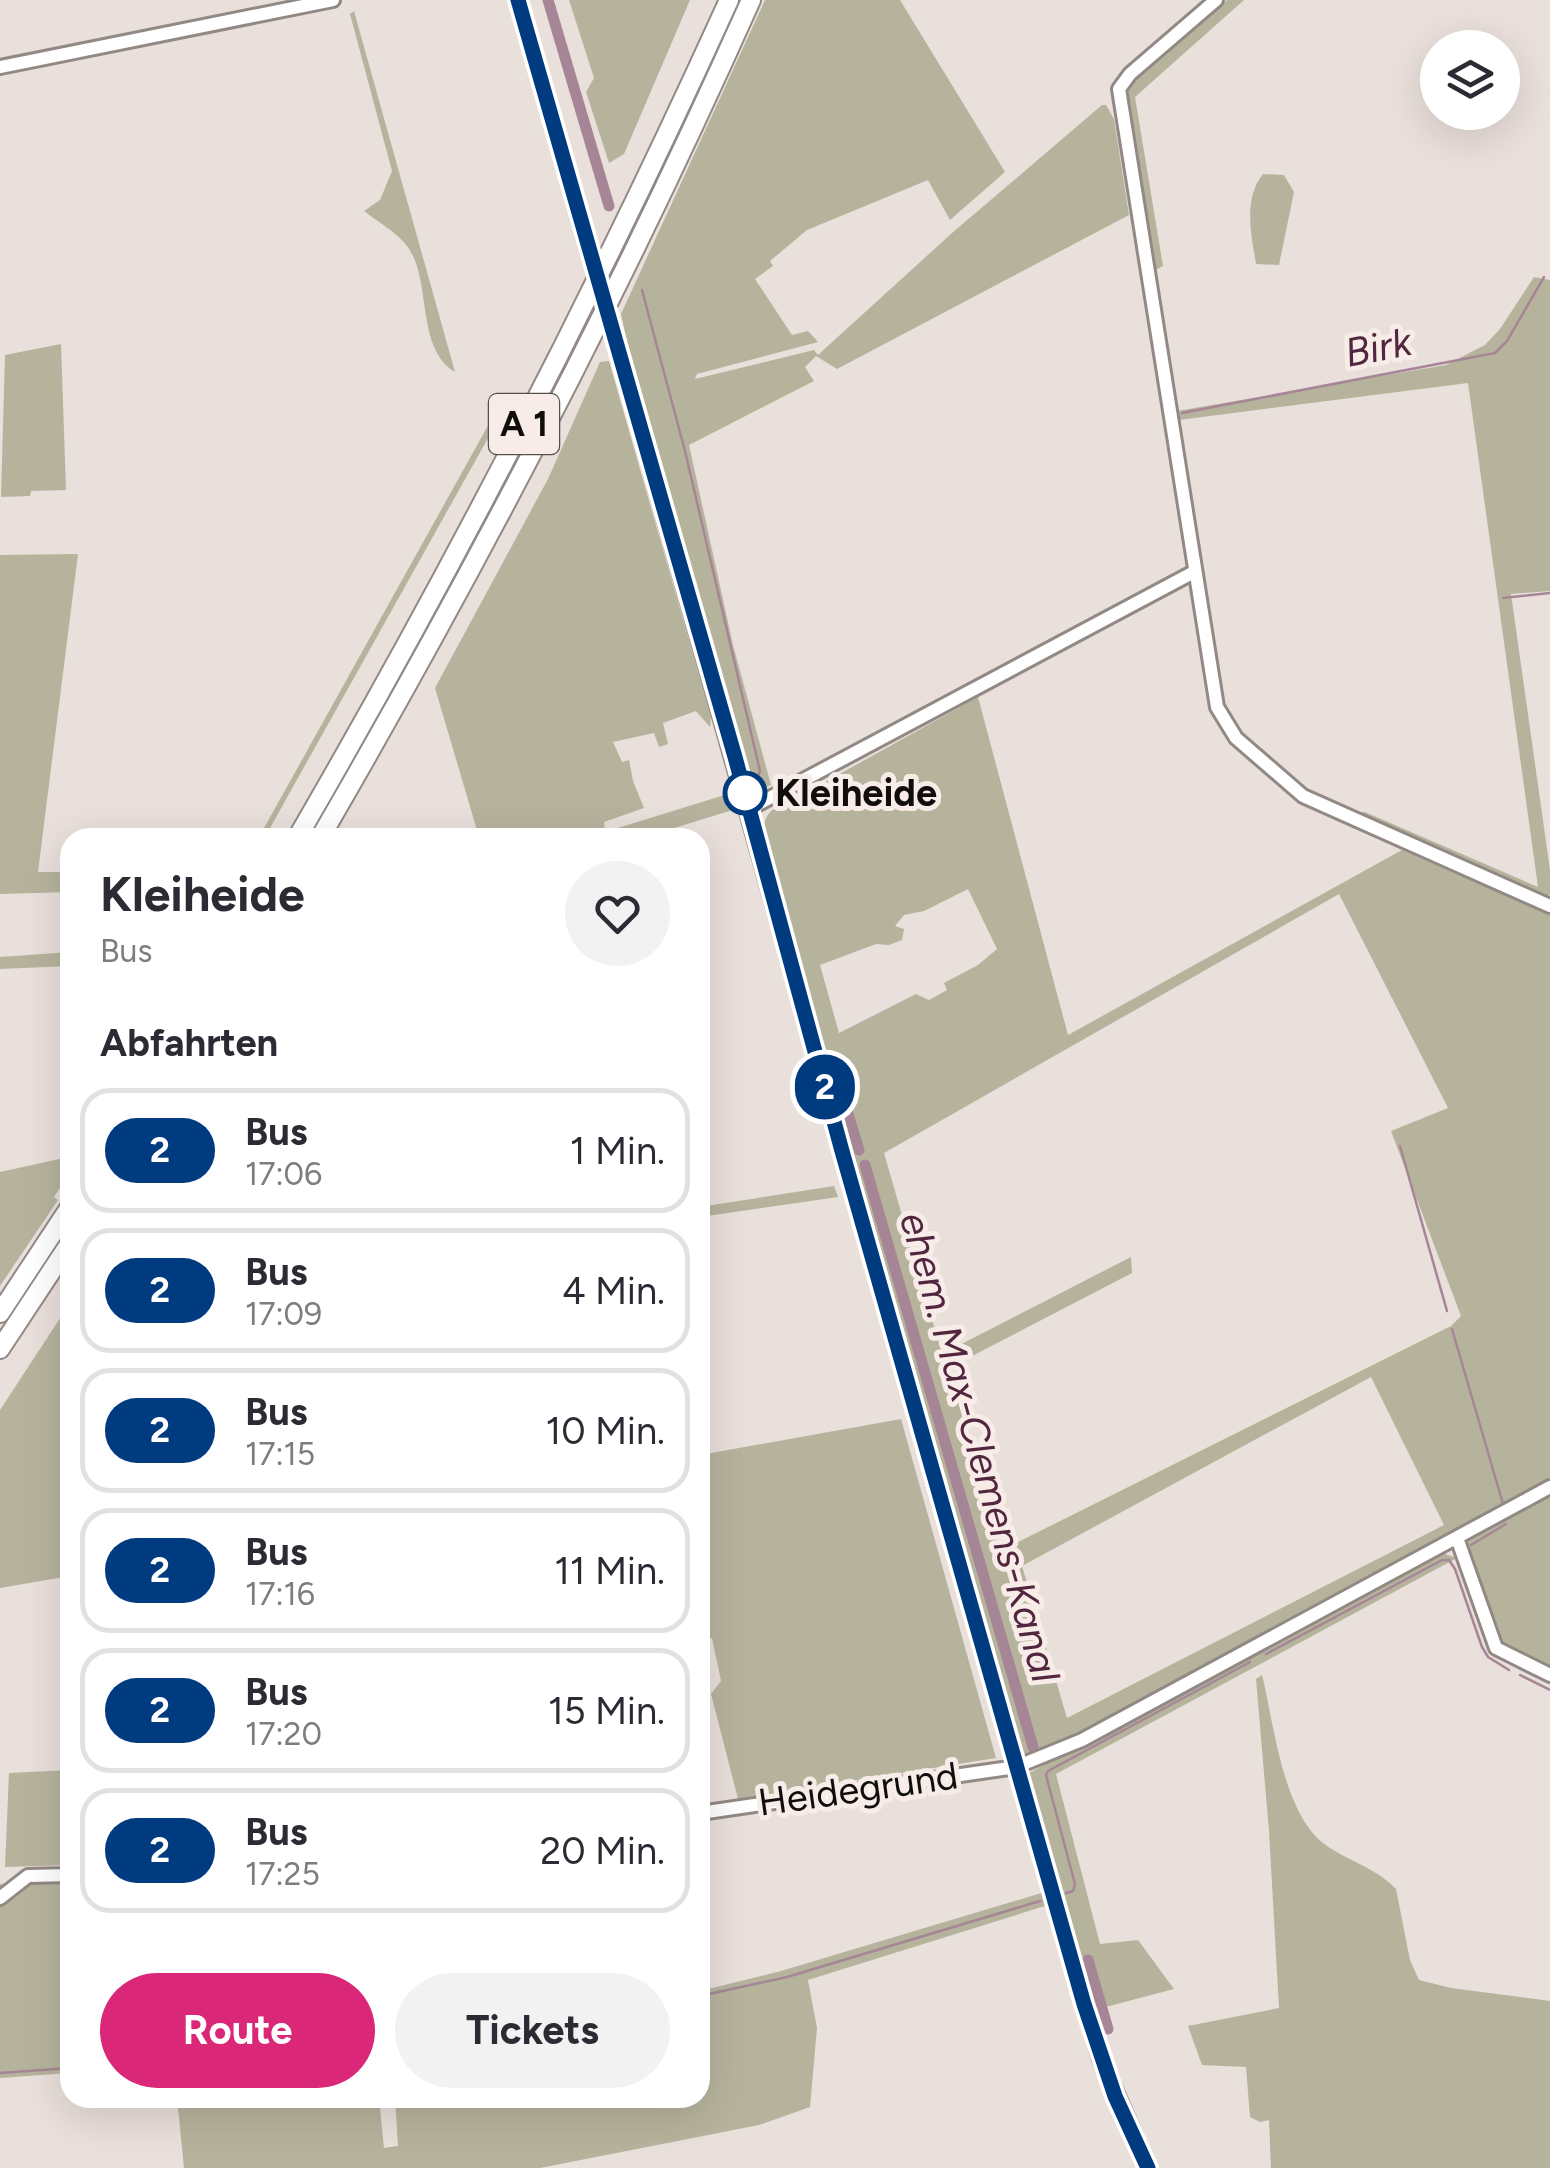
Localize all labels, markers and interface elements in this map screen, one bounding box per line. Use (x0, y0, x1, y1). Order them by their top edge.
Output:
map controls (1420, 30, 1520, 130)
button: layers (1420, 30, 1520, 130)
water label: Birk (1341, 317, 1417, 377)
road number: A 1 (489, 394, 559, 454)
place label: Kleiheide (775, 770, 937, 816)
marker: Kleiheide (724, 772, 766, 814)
button: heart (565, 861, 670, 966)
text: Kleiheide (100, 865, 305, 923)
text: Bus (100, 932, 152, 970)
text: Abfahrten (100, 1020, 278, 1066)
line badge: 2 (792, 1054, 858, 1120)
text: 2 (815, 1066, 835, 1108)
text: Bus (245, 1109, 308, 1155)
text: 1 Min. (570, 1128, 665, 1174)
text: 2 (150, 1129, 170, 1171)
text: 17:06 (245, 1155, 322, 1193)
water label: ehem. Max-Clemens-Kanal (890, 1206, 1070, 1689)
text: Bus (245, 1249, 308, 1295)
text: 4 Min. (562, 1268, 665, 1314)
text: 2 (150, 1269, 170, 1311)
text: 17:09 (245, 1295, 322, 1333)
text: Bus (245, 1389, 308, 1435)
text: 10 Min. (545, 1408, 665, 1454)
text: 2 (150, 1409, 170, 1451)
text: 17:15 (245, 1435, 315, 1473)
text: Bus (245, 1529, 308, 1575)
text: 11 Min. (554, 1548, 665, 1594)
text: 2 (150, 1549, 170, 1591)
text: 17:16 (245, 1575, 315, 1613)
text: Bus (245, 1669, 308, 1715)
text: 15 Min. (548, 1688, 665, 1734)
text: 2 (150, 1689, 170, 1731)
text: 17:20 (245, 1715, 322, 1753)
street label: Heidegrund (755, 1752, 961, 1826)
text: Bus (245, 1809, 308, 1855)
text: 20 Min. (540, 1828, 665, 1874)
text: 2 (150, 1829, 170, 1871)
text: 17:25 (245, 1855, 320, 1893)
button: Route (100, 1973, 375, 2088)
button: Tickets (395, 1973, 670, 2088)

